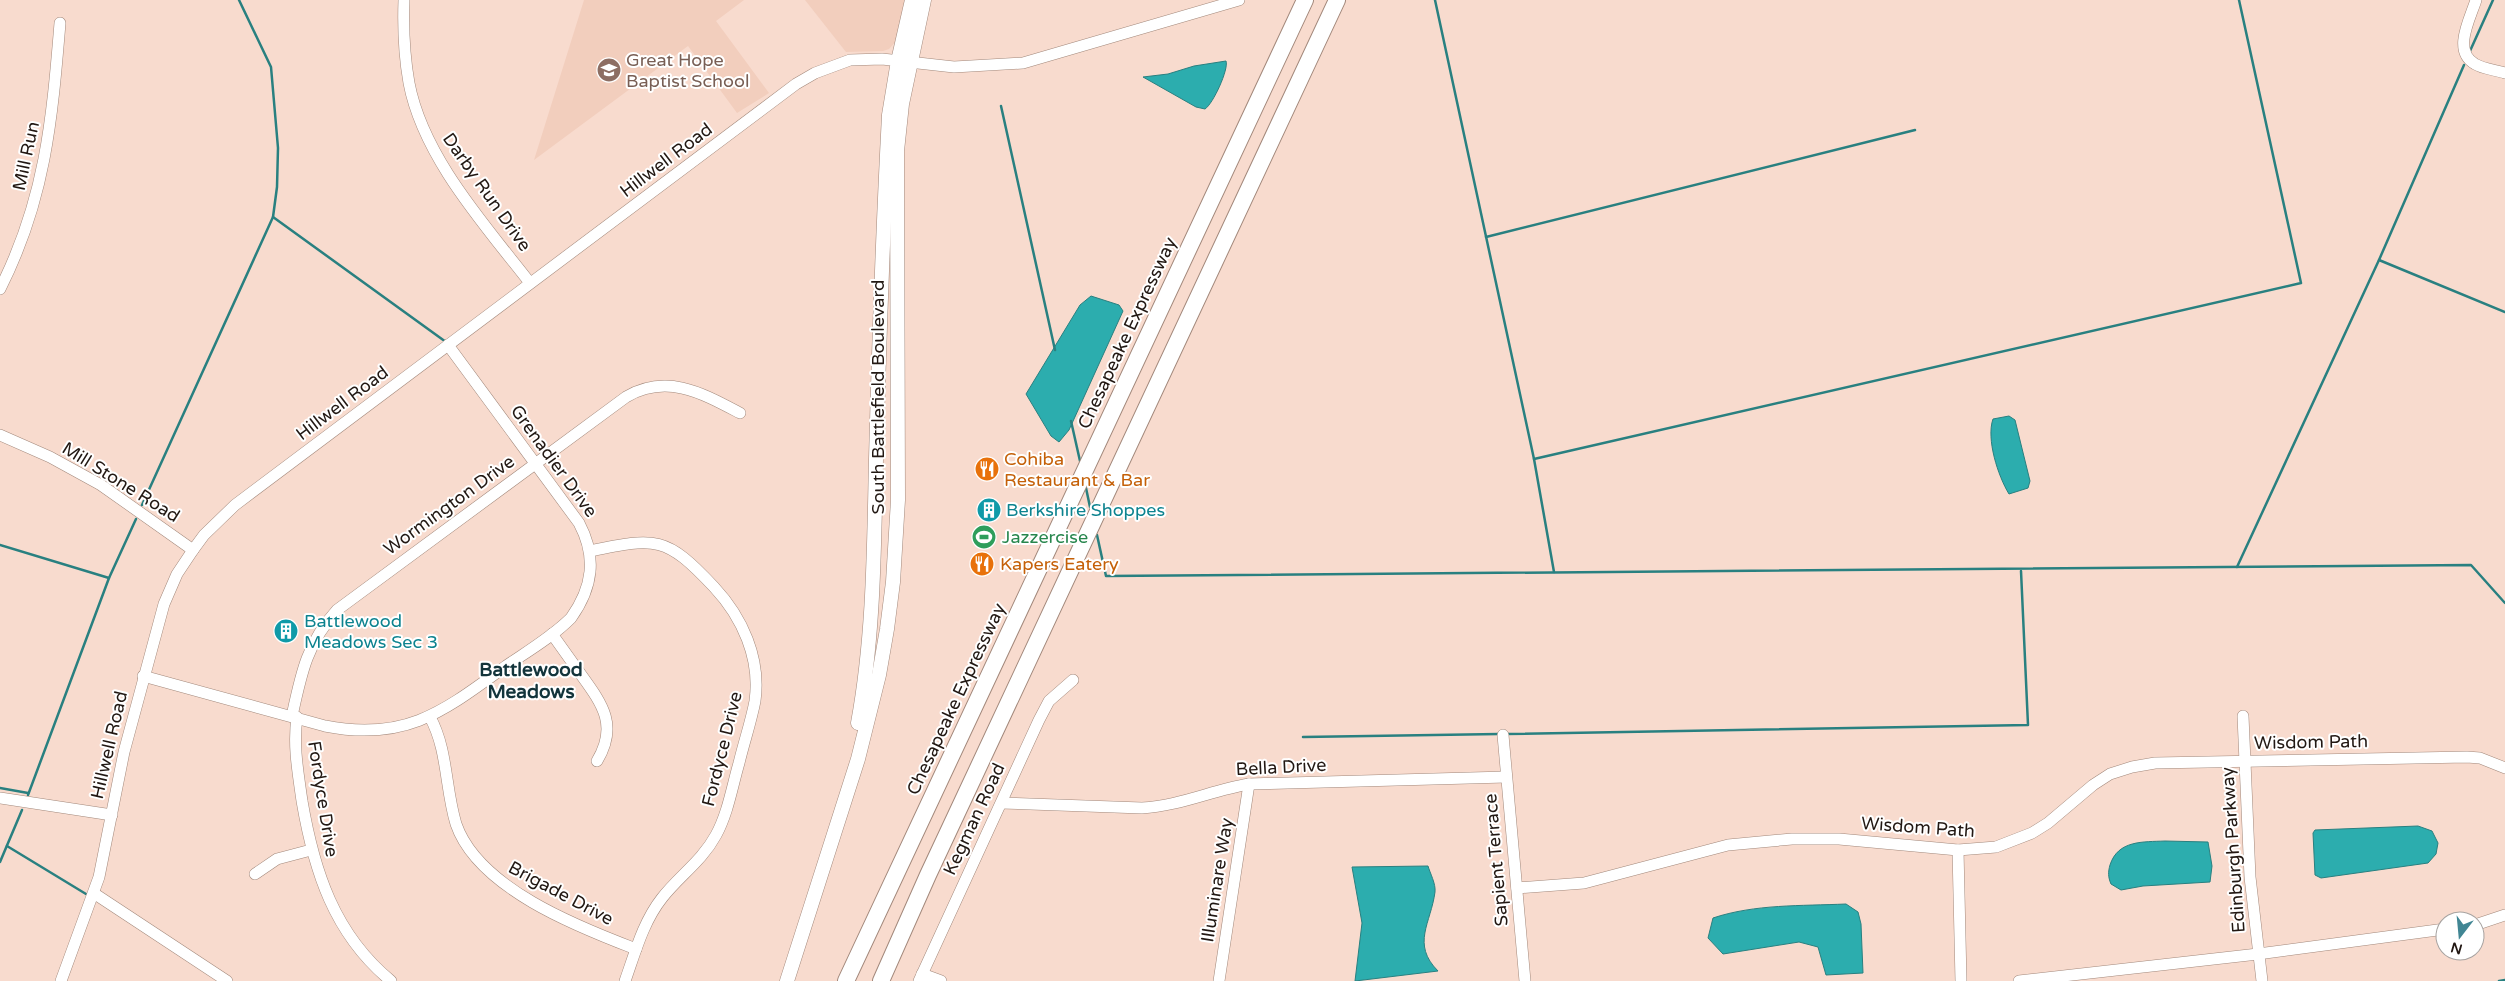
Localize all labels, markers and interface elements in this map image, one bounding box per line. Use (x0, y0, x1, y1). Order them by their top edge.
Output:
place label: Great Hope Baptist School (626, 49, 749, 92)
school or university icon: Great Hope Baptist School (596, 57, 622, 83)
street label: Hillwell Road (615, 118, 717, 202)
street label: Mill Run (8, 119, 44, 193)
street label: Darby Run Drive (438, 128, 536, 256)
street label: Chesapeake Expressway (1073, 233, 1181, 432)
street label: South Battlefield Boulevard (867, 280, 889, 514)
street label: Hillwell Road (291, 361, 393, 445)
street label: Grenadier Drive (506, 401, 602, 521)
street label: Mill Stone Road (58, 437, 184, 527)
place label: Cohiba Restaurant & Bar (1004, 448, 1150, 491)
street label: Wormington Drive (379, 450, 519, 560)
restaurant icon: Cohiba Restaurant & Bar (974, 456, 1000, 482)
building icon: Berkshire Shoppes (976, 497, 1002, 523)
place label: Berkshire Shoppes (1006, 499, 1165, 521)
sports icon: Jazzercise (971, 524, 997, 550)
place label: Jazzercise (1002, 526, 1088, 548)
restaurant icon: Kapers Eatery (969, 551, 995, 577)
place label: Kapers Eatery (1000, 553, 1119, 575)
street label: Chesapeake Expressway (902, 599, 1010, 798)
place label: Battlewood Meadows Sec 3 (304, 610, 438, 653)
building icon: Battlewood Meadows Sec 3 (273, 618, 299, 644)
district label: Battlewood Meadows (479, 659, 583, 703)
street label: Hillwell Road (86, 689, 132, 801)
street label: Fordyce Drive (697, 689, 747, 809)
street label: Wisdom Path (2254, 730, 2368, 754)
street label: Fordyce Drive (303, 739, 343, 859)
street label: Bella Drive (1235, 754, 1327, 780)
street label: Kegman Road (938, 759, 1010, 879)
street label: Edinburgh Parkway (2216, 766, 2250, 934)
street label: Sapient Terrace (1479, 793, 1513, 927)
street label: Wisdom Path (1860, 812, 1976, 842)
street label: Illuminare Way (1196, 816, 1238, 944)
street label: Brigade Drive (505, 856, 617, 930)
north arrow (2435, 911, 2485, 961)
text: N (2449, 938, 2464, 958)

